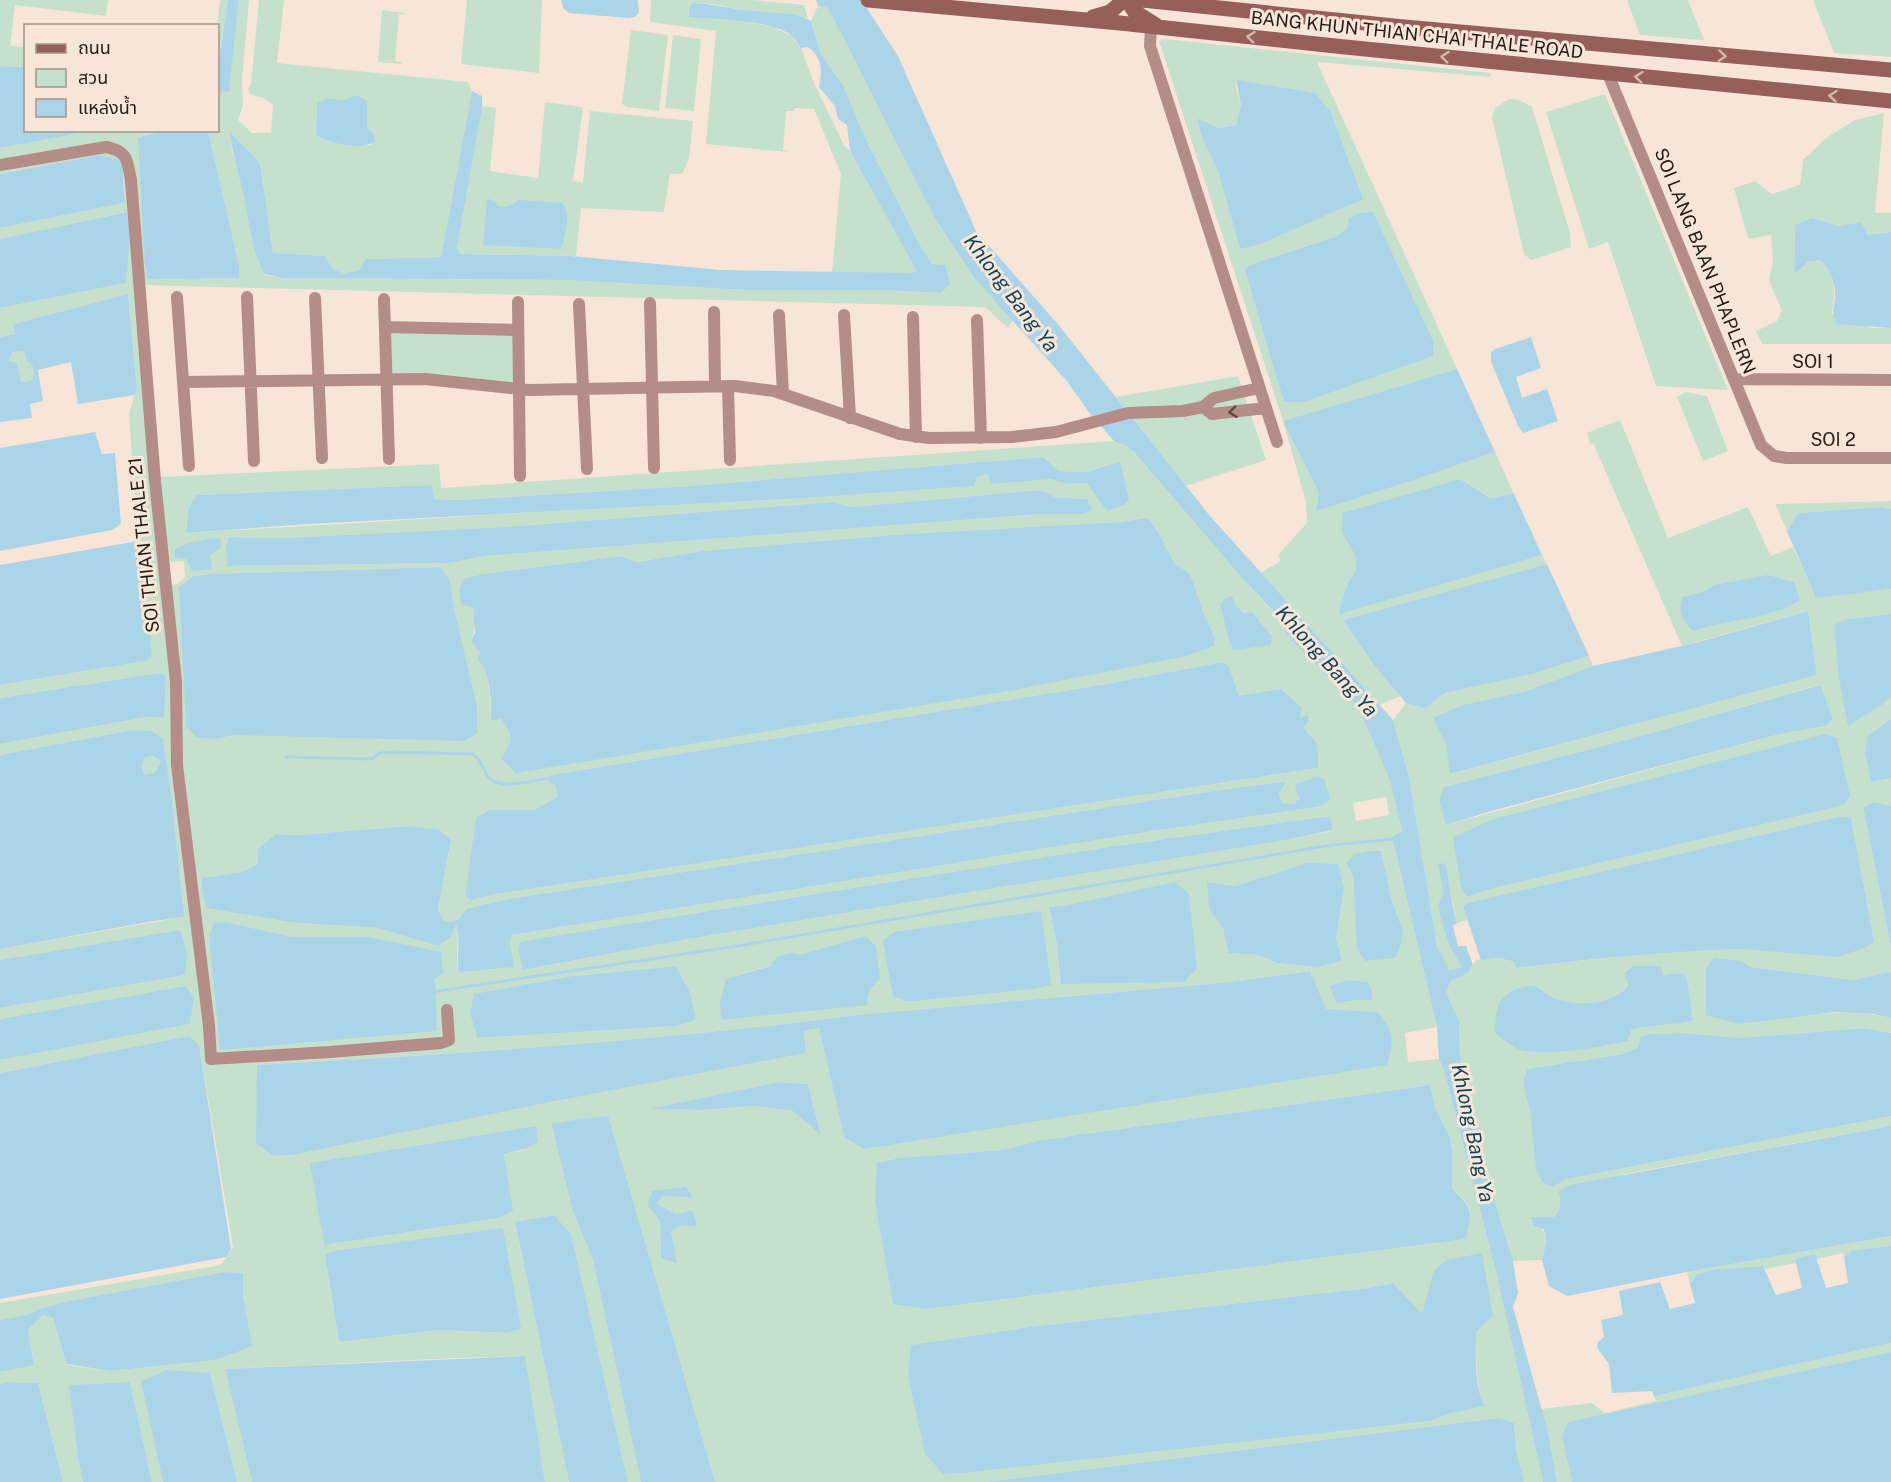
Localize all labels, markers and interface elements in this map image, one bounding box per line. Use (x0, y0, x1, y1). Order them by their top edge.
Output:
street label: BANG KHUN THIAN CHAI THALE ROAD (1250, 7, 1584, 62)
legend (24, 24, 219, 132)
one-way arrow (1246, 31, 1255, 44)
text: ถนน (78, 37, 111, 58)
one-way arrow (1718, 49, 1727, 62)
one-way arrow (1440, 51, 1449, 63)
text: สวน (78, 67, 108, 88)
one-way arrow (1634, 71, 1643, 84)
one-way arrow (1828, 90, 1837, 103)
text: แหล่งน้ำ (78, 95, 137, 118)
street label: SOI LANG BAAN PHAPLERN (1650, 145, 1760, 377)
water label: Khlong Bang Ya (959, 229, 1063, 357)
street label: SOI 1 (1792, 351, 1834, 372)
one-way arrow (1229, 406, 1238, 418)
street label: SOI 2 (1810, 429, 1856, 450)
street label: SOI THIAN THALE 21 (124, 456, 163, 634)
water label: Khlong Bang Ya (1271, 601, 1383, 721)
water label: Khlong Bang Ya (1447, 1062, 1499, 1204)

